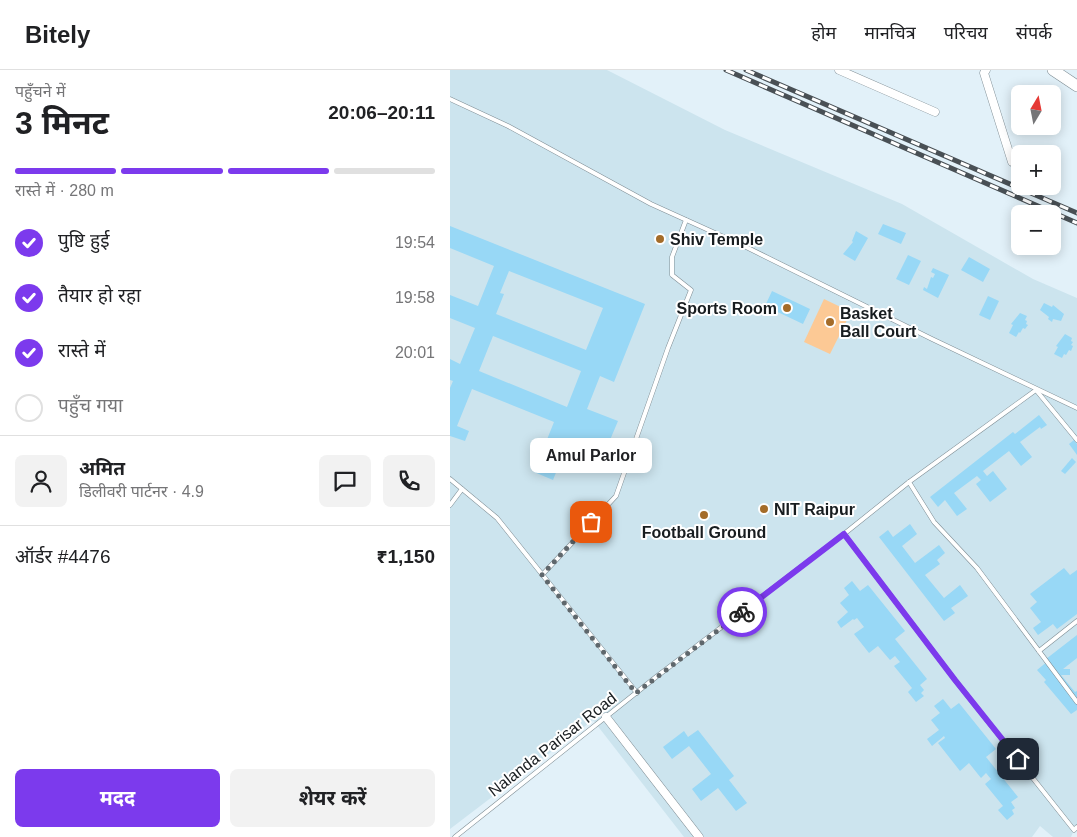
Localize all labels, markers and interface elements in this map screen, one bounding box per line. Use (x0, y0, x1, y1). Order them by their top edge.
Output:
text: Bitely (25, 21, 90, 48)
text: होम (811, 23, 836, 43)
text: मानचित्र (864, 23, 916, 43)
text: परिचय (944, 23, 988, 43)
text: संपर्क (1016, 23, 1052, 43)
text: पहुँचने में (15, 83, 66, 100)
north arrow (1011, 85, 1061, 135)
map controls (1011, 85, 1061, 255)
text: 20:06–20:11 (328, 102, 435, 123)
text: 3 मिनट (15, 105, 109, 141)
button: + (1011, 145, 1061, 195)
text: रास्ते में · 280 m (15, 182, 114, 199)
button: − (1011, 205, 1061, 255)
icon: check (15, 229, 43, 257)
text: पुष्टि हुई (58, 230, 110, 251)
place label: Shiv Temple (670, 231, 763, 248)
marker: Shiv Temple (654, 233, 666, 245)
text: 19:54 (395, 234, 435, 251)
icon: check (15, 284, 43, 312)
text: तैयार हो रहा (58, 285, 141, 306)
text: 19:58 (395, 289, 435, 306)
place label: Sports Room (677, 300, 777, 317)
marker: Sports Room (781, 302, 793, 314)
place label: Basket Ball Court (840, 305, 917, 340)
marker: Basket Ball Court (824, 316, 836, 328)
icon: check (15, 339, 43, 367)
text: रास्ते में (58, 340, 106, 361)
text: 20:01 (395, 344, 435, 361)
text: पहुँच गया (58, 395, 123, 416)
callout: Amul Parlor (530, 437, 652, 472)
text: Amul Parlor (546, 447, 636, 464)
button: person (15, 455, 67, 507)
button: chat (319, 455, 371, 507)
button: phone (383, 455, 435, 507)
text: अमित (79, 458, 125, 479)
text: डिलीवरी पार्टनर · 4.9 (79, 483, 204, 500)
pin (570, 501, 612, 543)
place label: NIT Raipur (774, 501, 855, 518)
marker: NIT Raipur (758, 503, 770, 515)
icon: bag (577, 508, 605, 536)
marker: Football Ground (698, 509, 710, 521)
place label: Football Ground (642, 524, 766, 541)
text: ऑर्डर #4476 (15, 546, 111, 567)
text: ₹1,150 (377, 546, 435, 567)
courier (717, 587, 767, 637)
icon: bike (728, 598, 756, 626)
street label: Nalanda Parisar Road (485, 689, 620, 800)
pin (997, 738, 1039, 780)
icon: home (1004, 745, 1032, 773)
button: मदद (15, 769, 220, 827)
button: शेयर करें (230, 769, 435, 827)

